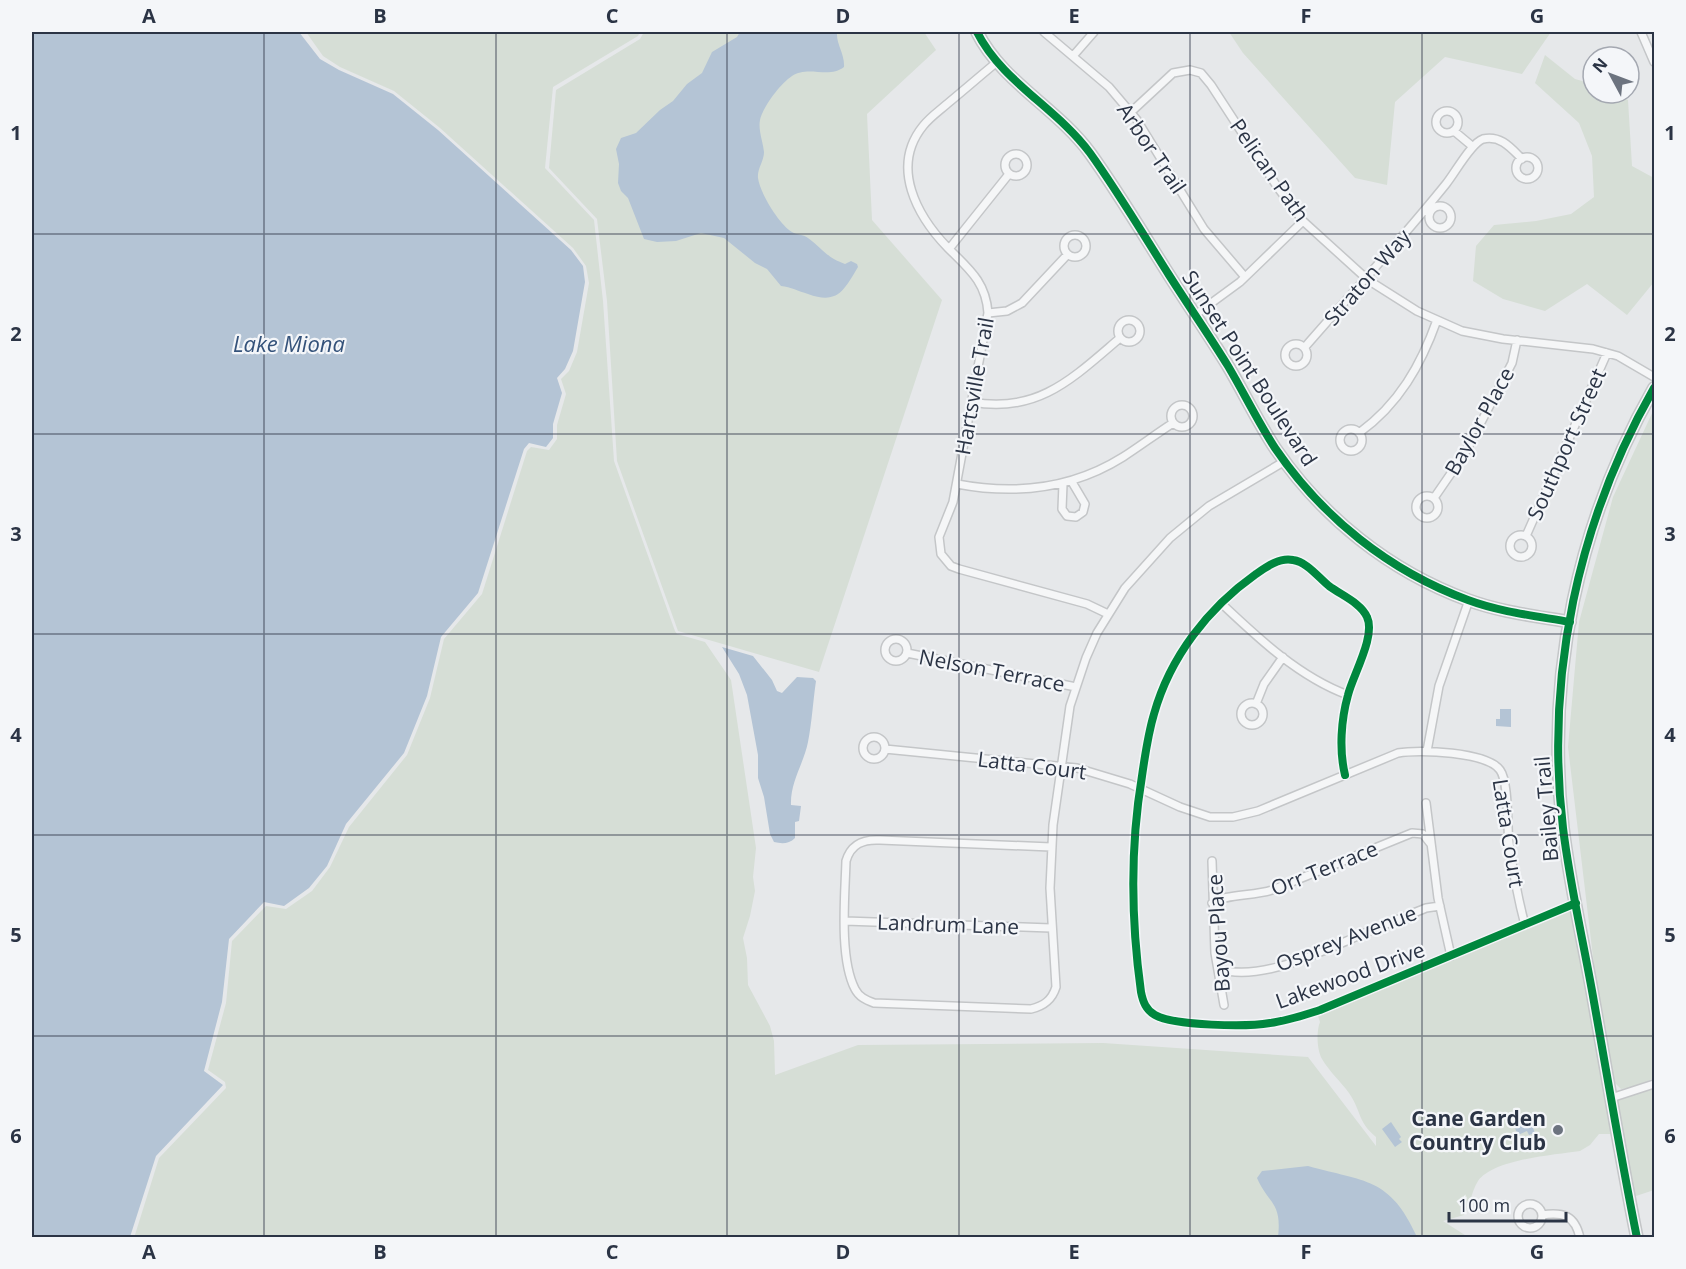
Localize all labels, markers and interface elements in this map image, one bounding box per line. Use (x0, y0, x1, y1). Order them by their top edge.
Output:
text: A (142, 2, 156, 29)
text: B (373, 2, 387, 29)
text: C (606, 2, 619, 29)
text: D (836, 2, 850, 29)
text: E (1068, 2, 1080, 29)
text: F (1301, 2, 1311, 29)
text: G (1530, 2, 1544, 29)
north arrow (1581, 45, 1641, 105)
text: N (1587, 53, 1612, 77)
street label: Arbor Trail (1111, 97, 1193, 199)
street label: Pelican Path (1224, 113, 1316, 227)
text: 1 (10, 119, 22, 146)
text: 1 (1664, 119, 1676, 146)
street label: Straton Way (1317, 222, 1417, 331)
street label: Sunset Point Boulevard (1176, 265, 1324, 471)
street label: Hartsville Trail (948, 315, 1000, 457)
text: 2 (10, 320, 22, 347)
text: 2 (1664, 320, 1676, 347)
water label: Lake Miona (233, 328, 345, 358)
street label: Baylor Place (1438, 362, 1520, 480)
street label: Southport Street (1520, 364, 1612, 524)
text: 3 (10, 520, 22, 547)
text: 3 (1664, 520, 1676, 547)
street label: Nelson Terrace (917, 642, 1067, 698)
text: 4 (10, 721, 22, 748)
text: 4 (1664, 721, 1676, 748)
street label: Latta Court (976, 744, 1088, 786)
street label: Bailey Trail (1527, 755, 1565, 863)
street label: Latta Court (1487, 777, 1531, 889)
street label: Orr Terrace (1266, 834, 1382, 902)
street label: Bayou Place (1200, 873, 1236, 993)
street label: Osprey Avenue (1272, 898, 1420, 978)
street label: Landrum Lane (877, 908, 1019, 940)
text: 5 (10, 921, 22, 948)
text: 5 (1664, 921, 1676, 948)
street label: Lakewood Drive (1272, 935, 1428, 1015)
place label: Cane Garden Country Club (1409, 1104, 1546, 1156)
text: 6 (10, 1122, 22, 1149)
text: 6 (1664, 1122, 1676, 1149)
marker: Cane Garden Country Club (1551, 1123, 1565, 1137)
scale bar (1449, 1185, 1566, 1223)
text: 100 m (1458, 1193, 1510, 1217)
text: A (142, 1238, 156, 1265)
text: B (373, 1238, 387, 1265)
text: C (606, 1238, 619, 1265)
text: D (836, 1238, 850, 1265)
text: E (1068, 1238, 1080, 1265)
text: F (1301, 1238, 1311, 1265)
text: G (1530, 1238, 1544, 1265)

